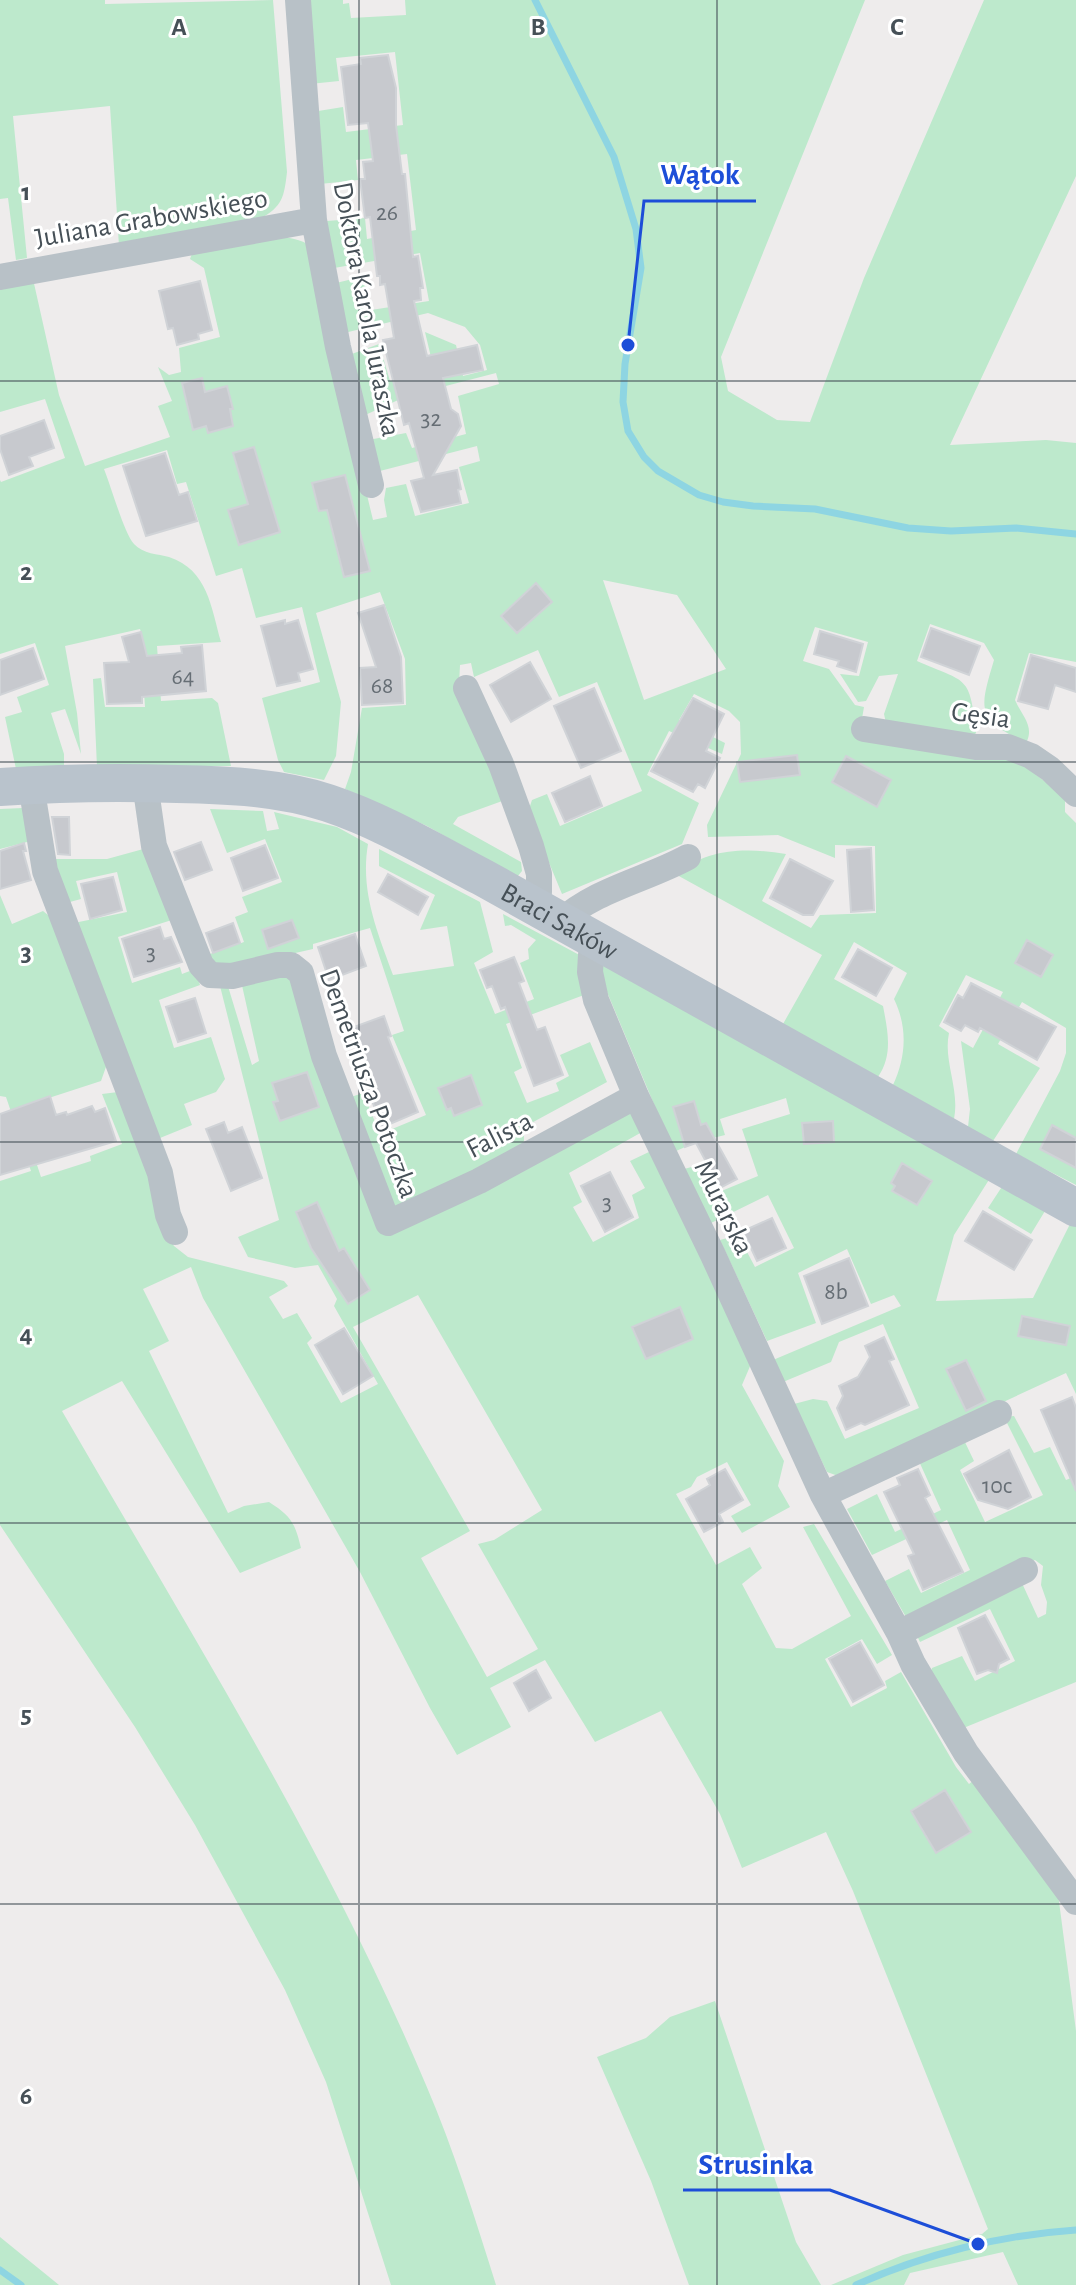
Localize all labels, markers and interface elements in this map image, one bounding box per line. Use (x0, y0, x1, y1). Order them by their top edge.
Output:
text: A (171, 14, 187, 40)
text: B (530, 14, 546, 40)
text: C (890, 14, 904, 40)
callout: Wątok (644, 147, 756, 201)
text: Wątok (660, 160, 740, 190)
text: 1 (21, 179, 31, 205)
street label: Doktora Karola Juraszka (328, 180, 405, 439)
street label: Juliana Grabowskiego (33, 185, 270, 253)
house number: 26 (376, 201, 398, 225)
house number: 32 (421, 407, 441, 431)
text: 2 (20, 559, 32, 585)
house number: 64 (172, 665, 194, 689)
house number: 68 (371, 674, 393, 698)
street label: Gęsia (949, 698, 1012, 734)
street label: Braci Saków (496, 879, 622, 966)
text: 3 (20, 940, 32, 966)
house number: 3 (146, 941, 156, 965)
street label: Demetriusza Potoczka (314, 965, 423, 1202)
street label: Falista (462, 1107, 538, 1164)
street label: Murarska (688, 1156, 758, 1260)
house number: 3 (602, 1191, 612, 1215)
house number: 8b (824, 1280, 848, 1304)
text: 4 (19, 1321, 33, 1347)
house number: 10c (982, 1474, 1012, 1498)
text: 5 (20, 1702, 32, 1728)
text: 6 (20, 2083, 32, 2109)
callout: Strusinka (683, 2136, 830, 2190)
text: Strusinka (698, 2150, 814, 2180)

